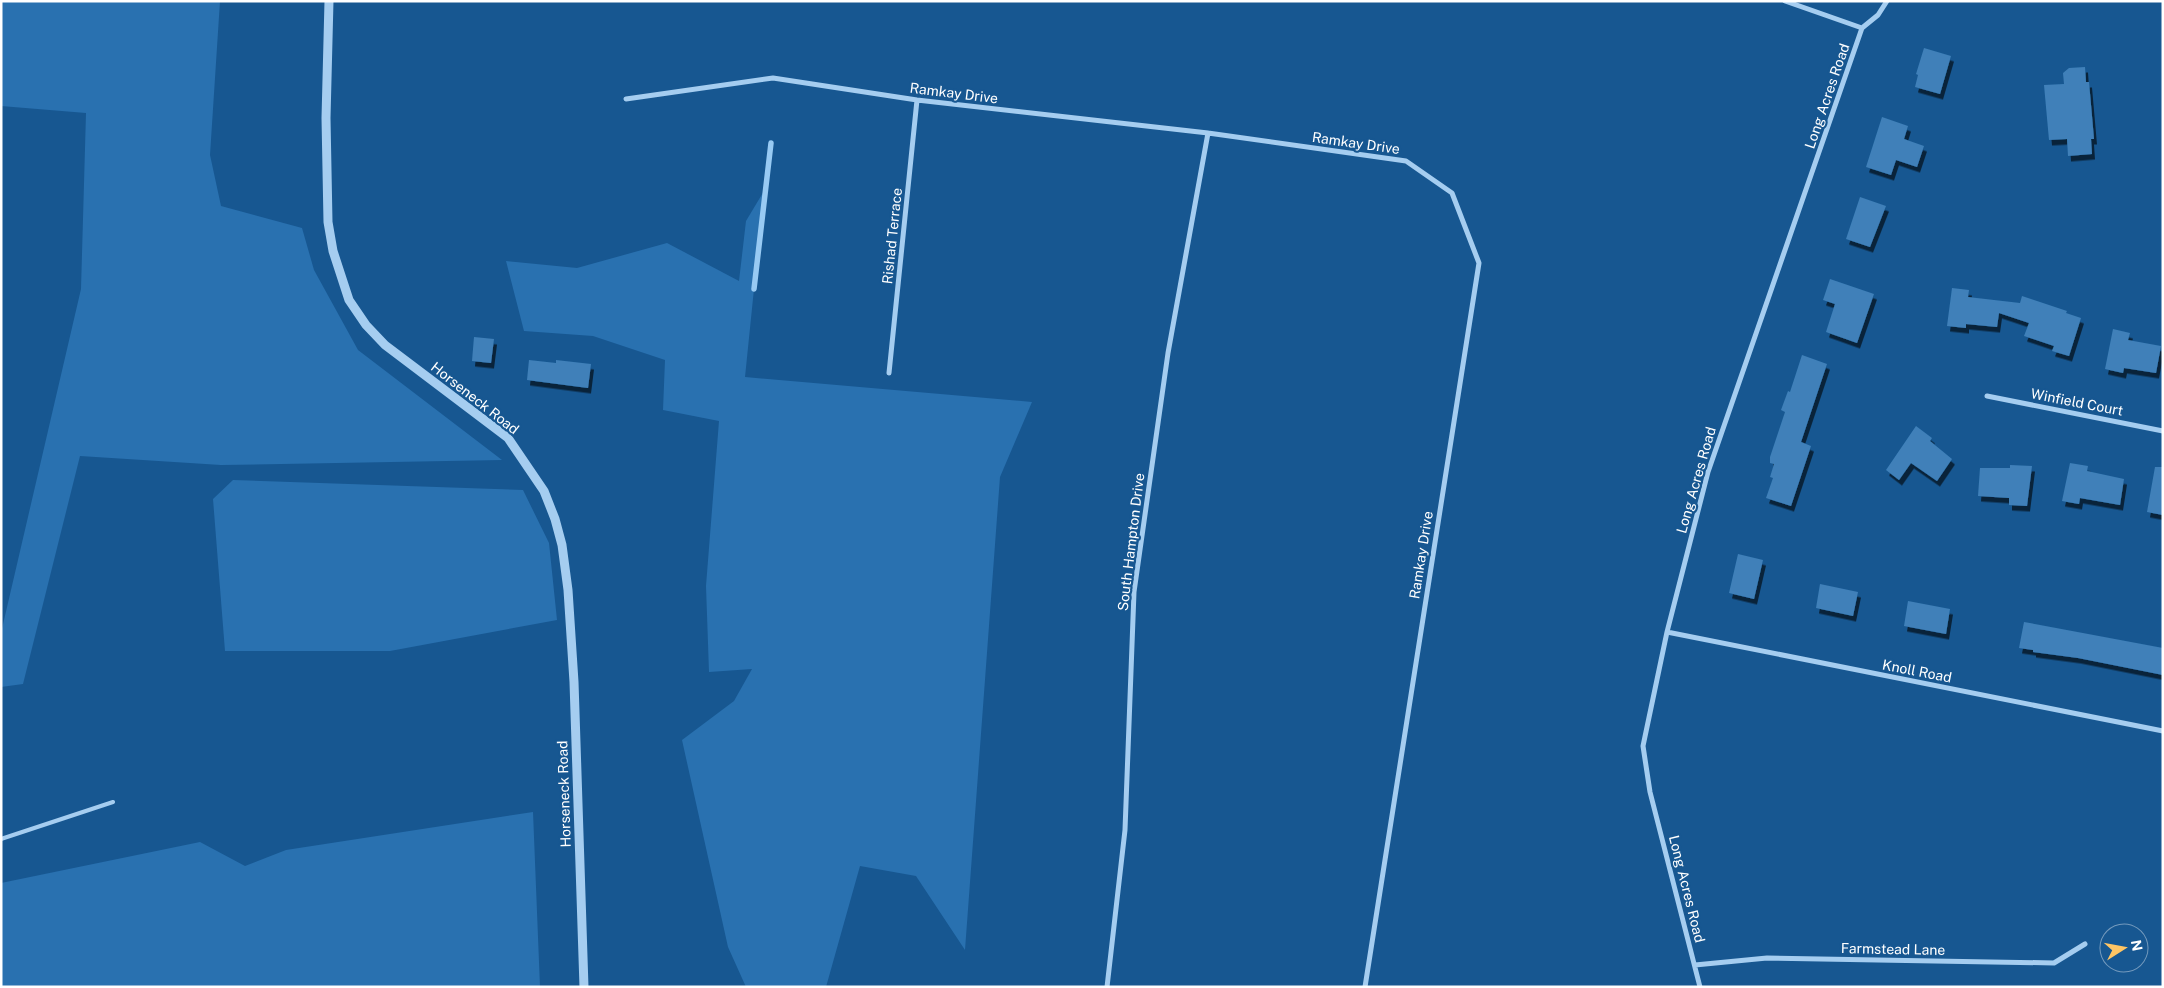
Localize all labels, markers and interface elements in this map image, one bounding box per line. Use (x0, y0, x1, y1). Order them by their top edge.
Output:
street label: Long Acres Road (1802, 41, 1852, 151)
street label: Ramkay Drive (909, 80, 999, 106)
street label: Ramkay Drive (1311, 129, 1401, 157)
street label: Rishad Terrace (879, 187, 905, 285)
street label: Horseneck Road (428, 359, 522, 437)
street label: Winfield Court (2029, 385, 2125, 419)
street label: Long Acres Road (1673, 425, 1719, 535)
street label: South Hampton Drive (1115, 472, 1147, 612)
street label: Ramkay Drive (1406, 510, 1436, 600)
street label: Knoll Road (1881, 656, 1953, 686)
street label: Horseneck Road (554, 740, 574, 848)
street label: Long Acres Road (1666, 834, 1708, 944)
north arrow (2099, 923, 2149, 973)
text: N (2128, 939, 2146, 952)
street label: Farmstead Lane (1841, 940, 1945, 958)

